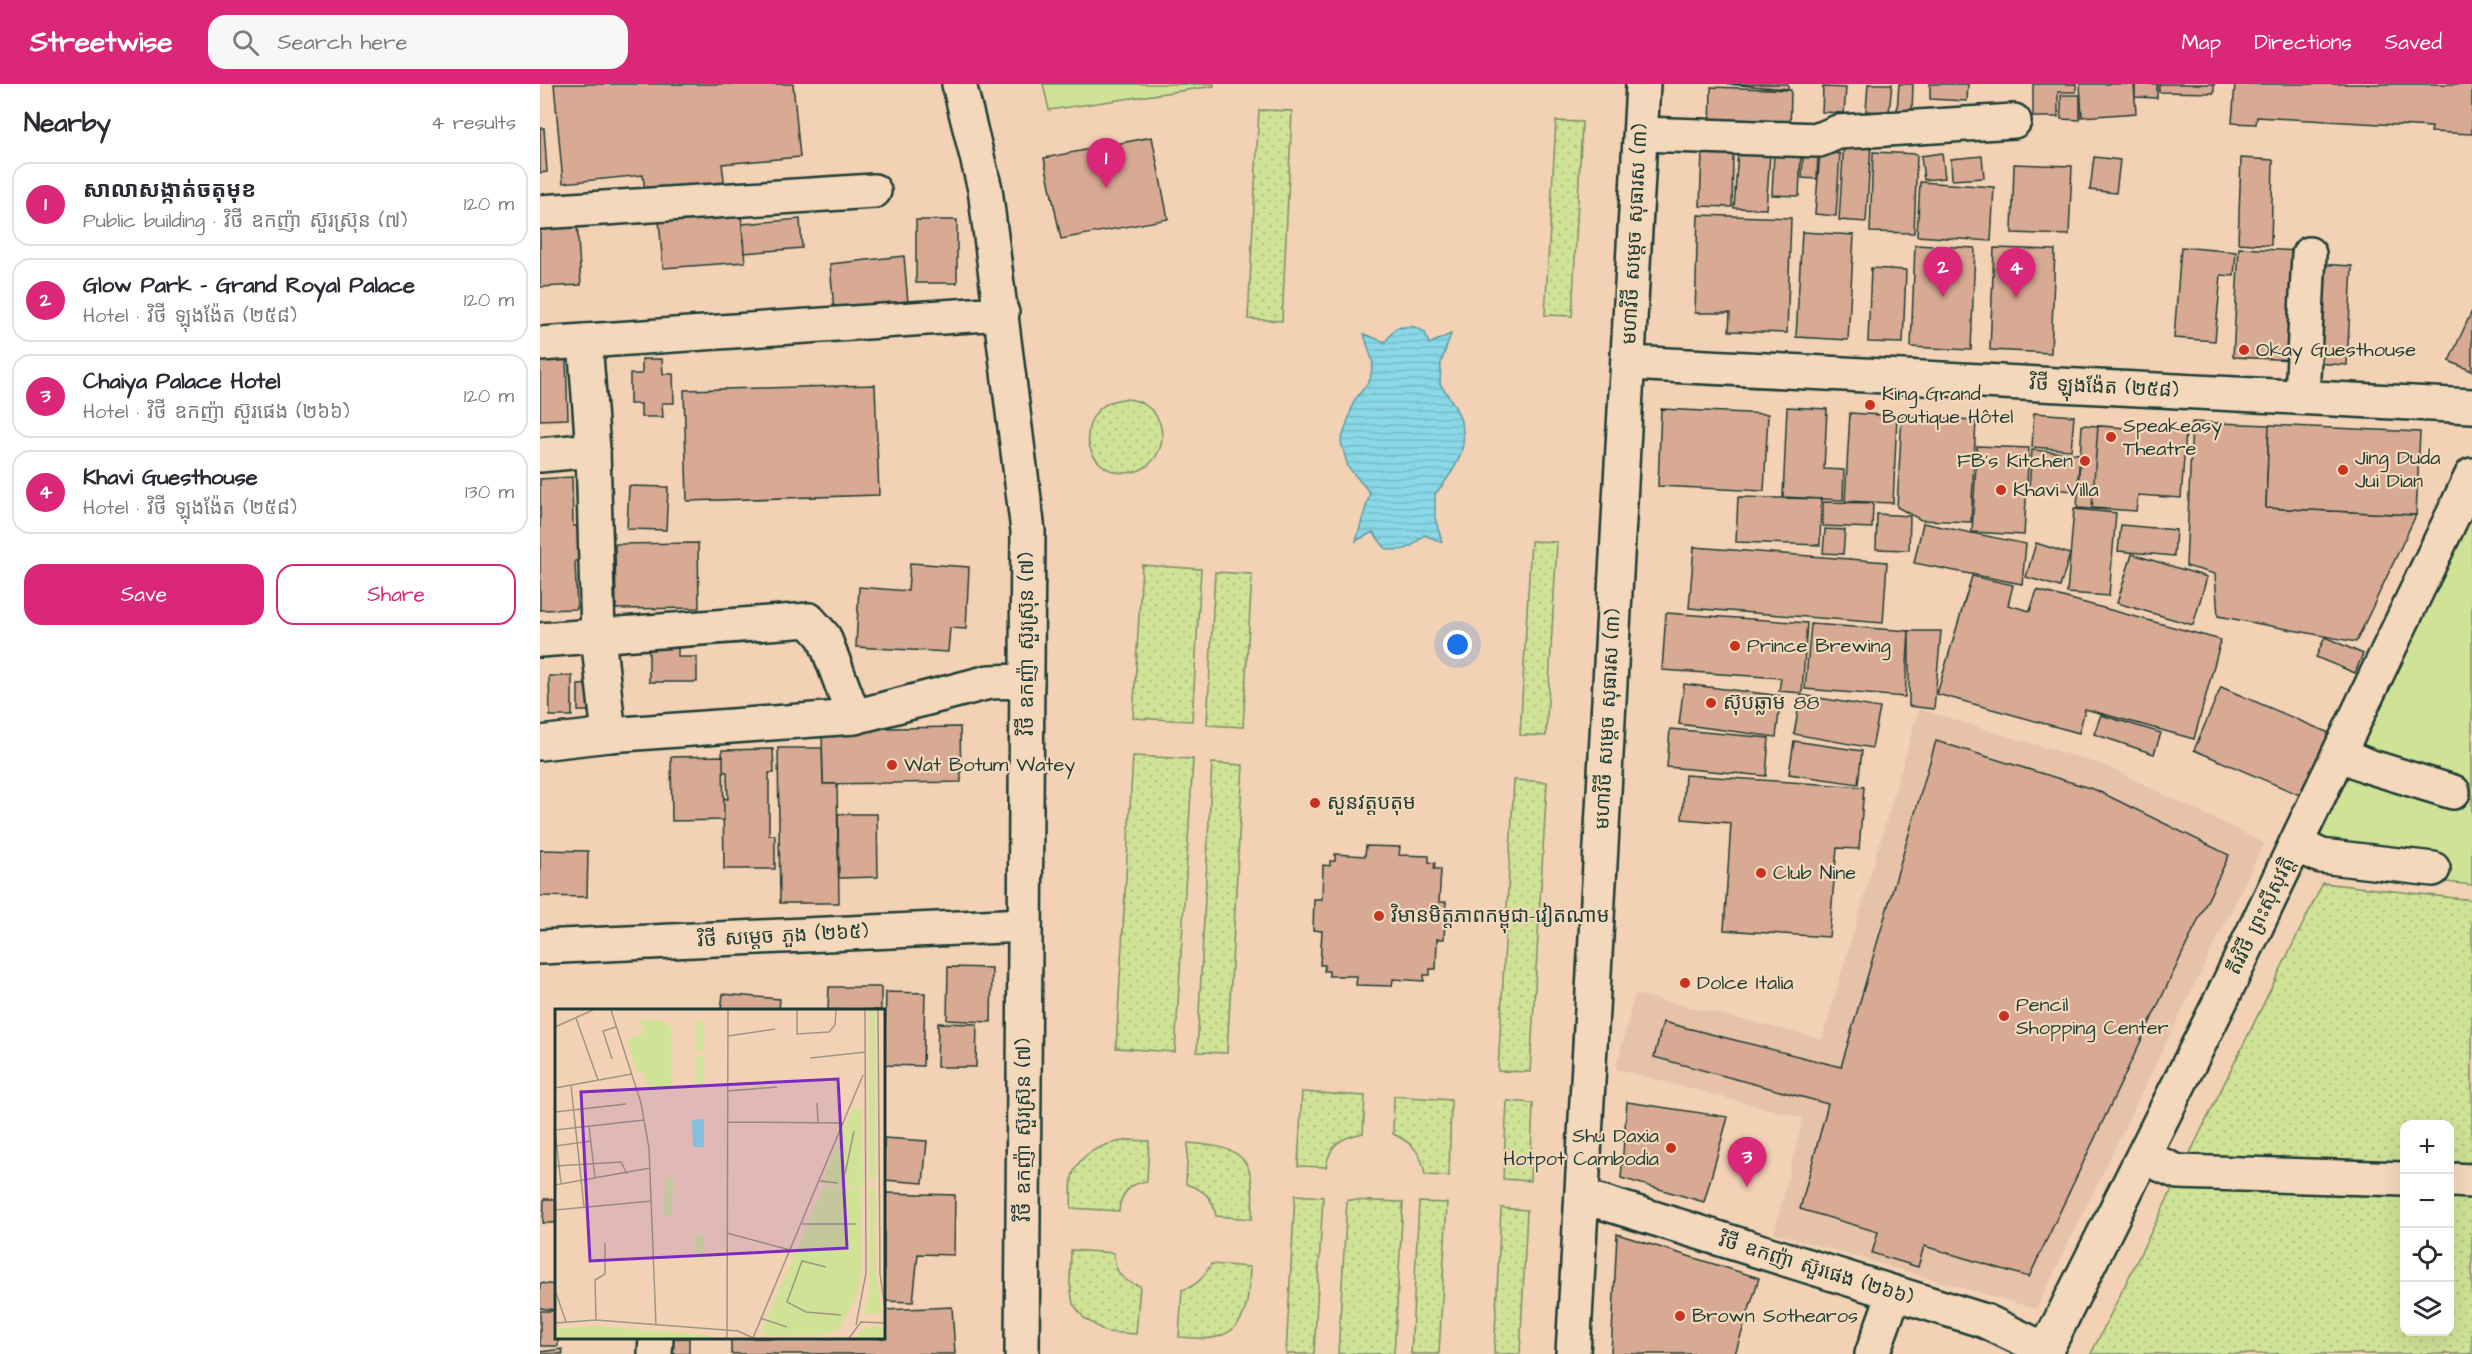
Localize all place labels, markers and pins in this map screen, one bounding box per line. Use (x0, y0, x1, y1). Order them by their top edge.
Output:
pin: 1 (1086, 138, 1126, 188)
pin: 2 (1924, 248, 1962, 297)
pin: 4 (1996, 248, 2036, 298)
place label: Okay Guesthouse (2256, 336, 2416, 365)
marker: Okay Guesthouse (2237, 343, 2251, 357)
place label: King Grand Boutique Hôtel (1882, 380, 2013, 431)
marker: King Grand Boutique Hôtel (1863, 398, 1877, 412)
place label: Speakeasy Theatre (2123, 412, 2222, 463)
marker: Speakeasy Theatre (2104, 430, 2118, 444)
place label: Jing Duda Jui Dian (2355, 444, 2441, 495)
place label: FB's Kitchen (1957, 447, 2073, 475)
marker: FB's Kitchen (2078, 454, 2092, 468)
marker: Jing Duda Jui Dian (2336, 463, 2350, 477)
place label: Khavi Villa (2013, 476, 2099, 504)
marker: Khavi Villa (1994, 483, 2008, 497)
place label: Prince Brewing (1747, 632, 1891, 661)
marker: Prince Brewing (1728, 639, 1742, 653)
place label: ស៊ុបឆ្លាម 88 (1723, 689, 1819, 717)
marker: ស៊ុបឆ្លាម 88 (1704, 696, 1718, 710)
place label: Wat Botum Watey (904, 751, 1075, 780)
marker: Wat Botum Watey (885, 758, 899, 772)
place label: សួនវត្តបតុម (1327, 789, 1416, 817)
marker: សួនវត្តបតុម (1308, 796, 1322, 810)
place label: Club Nine (1773, 859, 1856, 887)
marker: Club Nine (1754, 866, 1768, 880)
place label: វិមានមិត្តភាពកម្ពុជា-វៀតណាម (1391, 902, 1609, 934)
marker: វិមានមិត្តភាពកម្ពុជា-វៀតណាម (1372, 909, 1386, 923)
place label: Dolce Italia (1697, 969, 1793, 997)
marker: Dolce Italia (1678, 976, 1692, 990)
place label: Pencil Shopping Center (2016, 991, 2169, 1043)
marker: Pencil Shopping Center (1997, 1009, 2011, 1023)
place label: Shu Daxia Hotpot Cambodia (1503, 1122, 1659, 1173)
pin: 3 (1728, 1138, 1766, 1187)
marker: Shu Daxia Hotpot Cambodia (1664, 1141, 1678, 1155)
place label: Brown Sothearos (1692, 1302, 1858, 1330)
marker: Brown Sothearos (1673, 1309, 1687, 1323)

